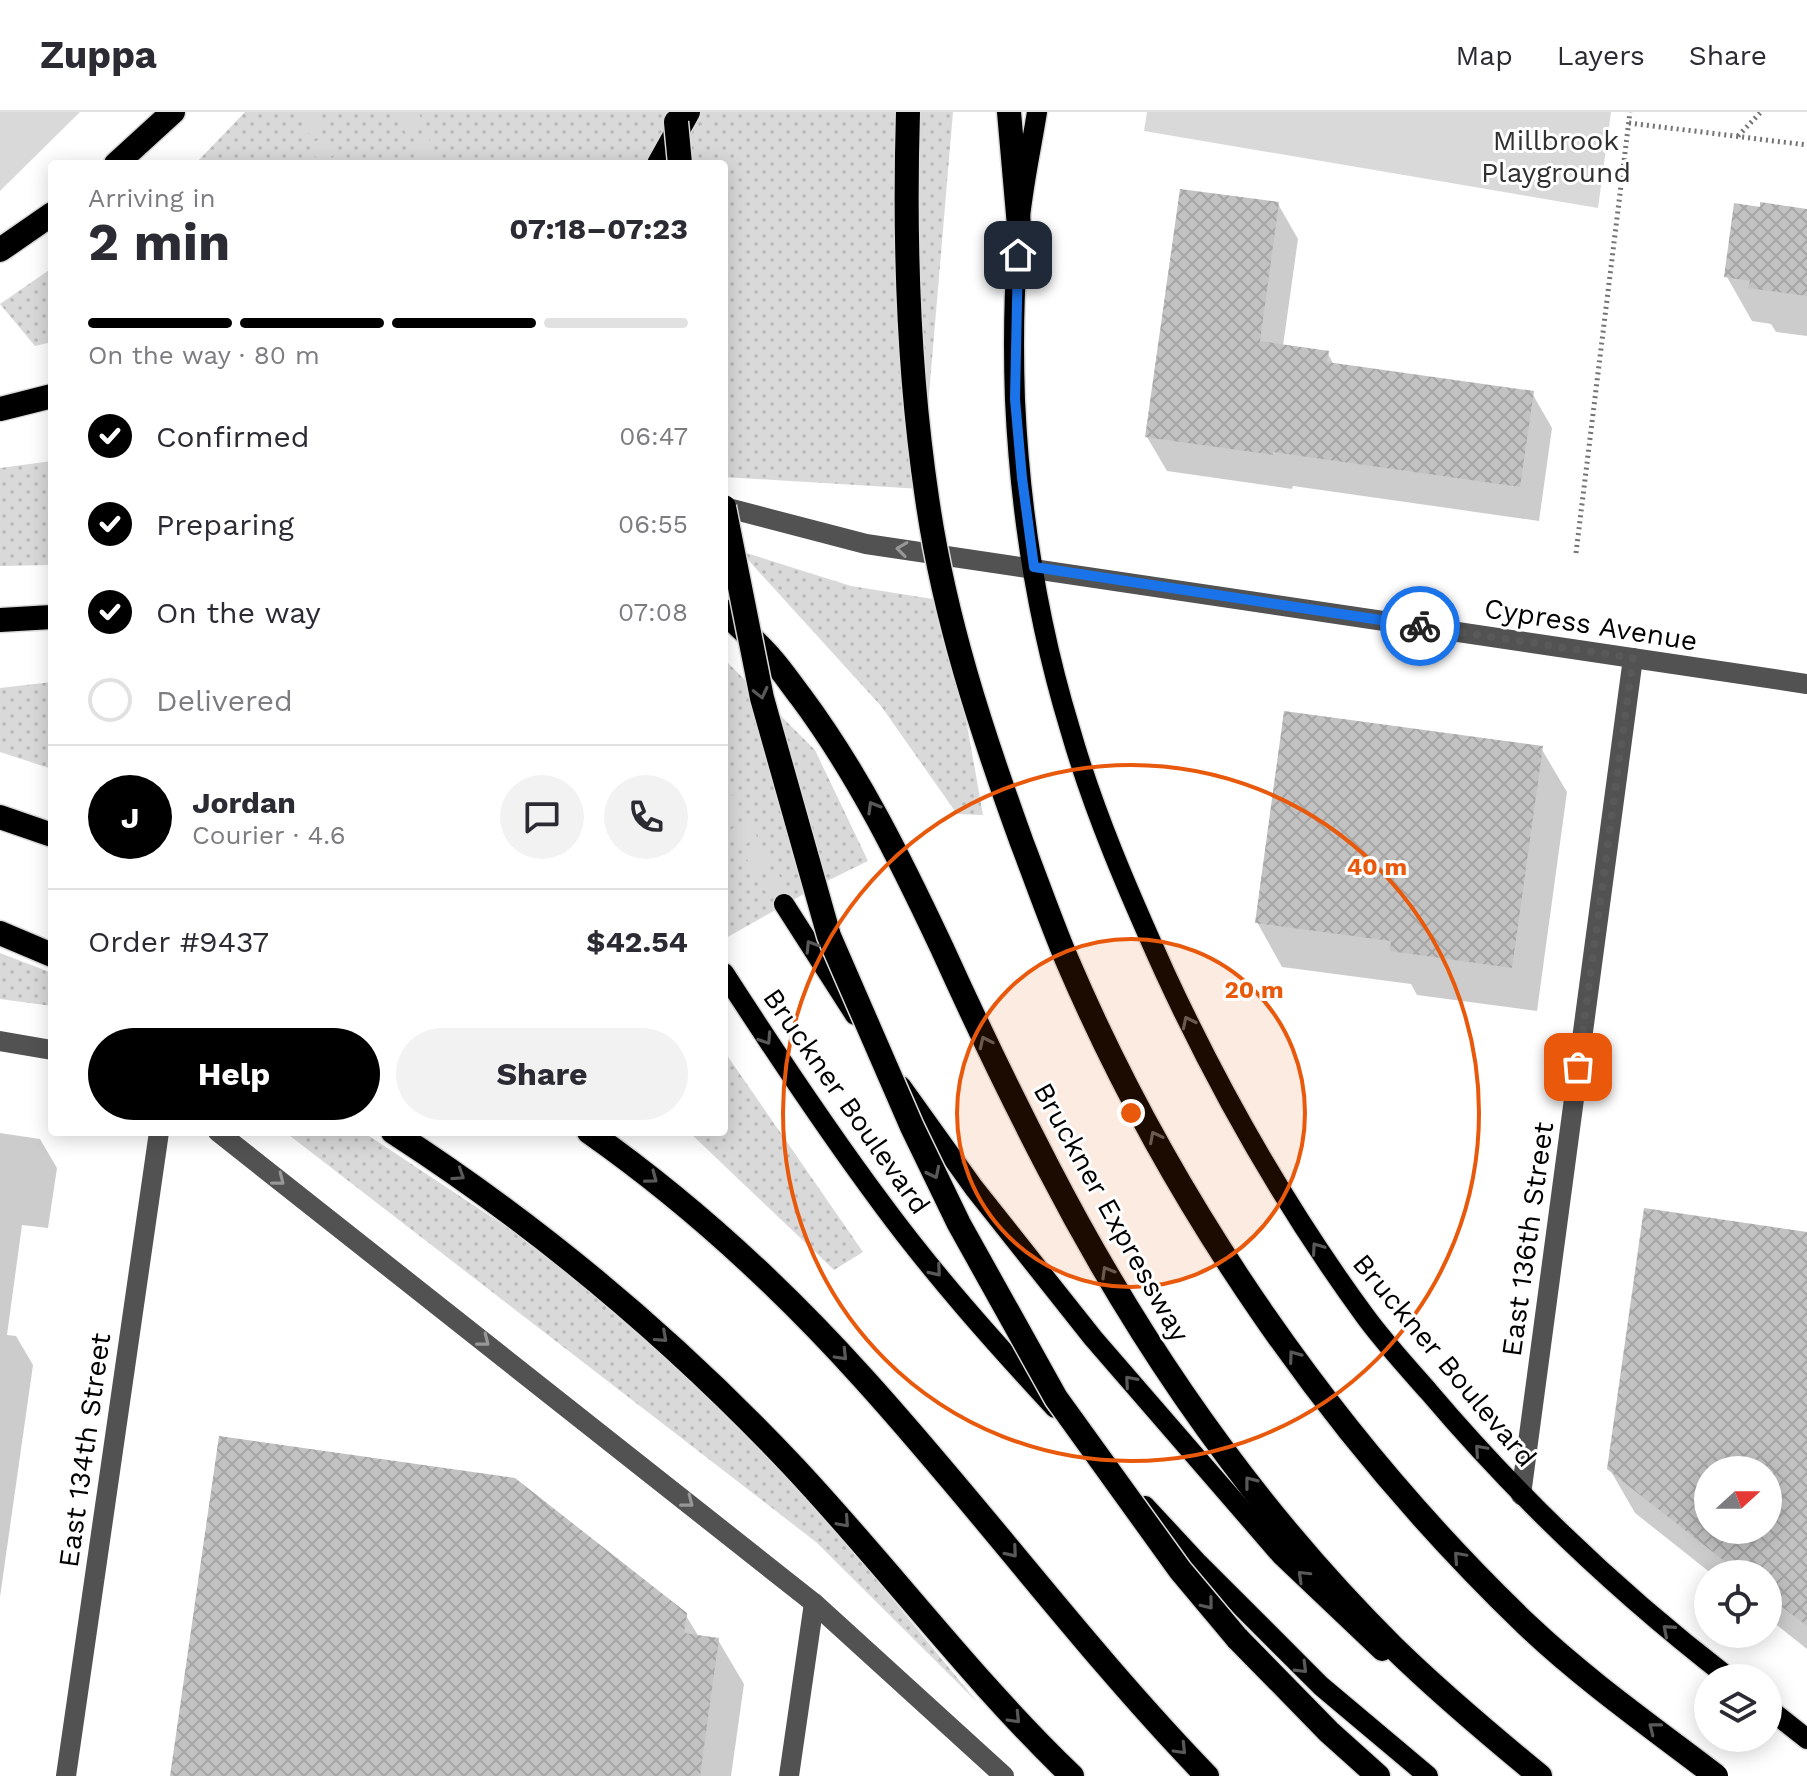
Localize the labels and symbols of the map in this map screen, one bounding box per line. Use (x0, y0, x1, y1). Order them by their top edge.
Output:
park label: Millbrook Playground (1481, 124, 1631, 189)
pin (984, 221, 1052, 289)
one-way arrow (895, 541, 908, 558)
courier (1380, 586, 1460, 666)
street label: Cypress Avenue (1482, 591, 1700, 658)
one-way arrow (752, 686, 769, 699)
one-way arrow (867, 802, 883, 816)
text: 40 m (1347, 853, 1407, 881)
one-way arrow (806, 940, 821, 955)
text: 20 m (1224, 976, 1284, 1004)
street label: Bruckner Boulevard (756, 982, 937, 1220)
one-way arrow (1183, 1016, 1198, 1031)
one-way arrow (757, 1030, 772, 1045)
pin (1544, 1033, 1612, 1101)
one-way arrow (979, 1035, 995, 1050)
street label: Bruckner Expressway (1027, 1077, 1197, 1348)
centre of rings (1117, 1099, 1145, 1127)
street label: East 136th Street (1495, 1119, 1560, 1358)
one-way arrow (1149, 1130, 1164, 1145)
one-way arrow (450, 1165, 465, 1180)
one-way arrow (924, 1165, 940, 1180)
one-way arrow (643, 1168, 658, 1183)
one-way arrow (270, 1171, 285, 1185)
one-way arrow (1312, 1242, 1327, 1256)
street label: Bruckner Boulevard (1346, 1247, 1543, 1473)
one-way arrow (927, 1262, 941, 1277)
one-way arrow (1101, 1266, 1117, 1281)
one-way arrow (652, 1327, 667, 1341)
street label: East 134th Street (52, 1330, 117, 1569)
one-way arrow (475, 1332, 490, 1346)
one-way arrow (832, 1346, 846, 1361)
one-way arrow (1289, 1351, 1303, 1365)
one-way arrow (1126, 1375, 1140, 1390)
one-way arrow (1475, 1445, 1489, 1459)
north arrow (1694, 1456, 1782, 1544)
one-way arrow (1245, 1476, 1259, 1491)
one-way arrow (679, 1493, 694, 1507)
one-way arrow (834, 1513, 848, 1528)
one-way arrow (1002, 1543, 1017, 1557)
one-way arrow (1454, 1551, 1468, 1566)
one-way arrow (1297, 1571, 1312, 1585)
one-way arrow (1199, 1595, 1213, 1610)
one-way arrow (1662, 1625, 1677, 1639)
one-way arrow (1293, 1658, 1308, 1673)
one-way arrow (1005, 1709, 1020, 1723)
one-way arrow (1648, 1724, 1663, 1738)
one-way arrow (1172, 1740, 1187, 1754)

